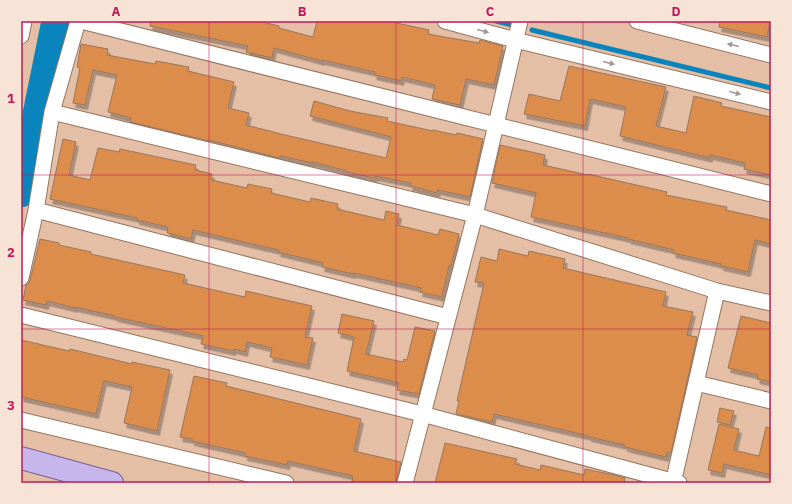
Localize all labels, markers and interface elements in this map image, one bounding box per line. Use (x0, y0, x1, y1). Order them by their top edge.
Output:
text: A (112, 3, 121, 20)
text: B (298, 3, 307, 20)
text: C (486, 3, 495, 20)
text: D (671, 3, 681, 20)
one-way arrow (477, 28, 489, 34)
one-way arrow (727, 42, 739, 48)
one-way arrow (602, 60, 615, 66)
text: 1 (7, 90, 15, 107)
one-way arrow (729, 91, 741, 97)
text: 2 (7, 244, 15, 261)
text: 3 (7, 397, 15, 414)

